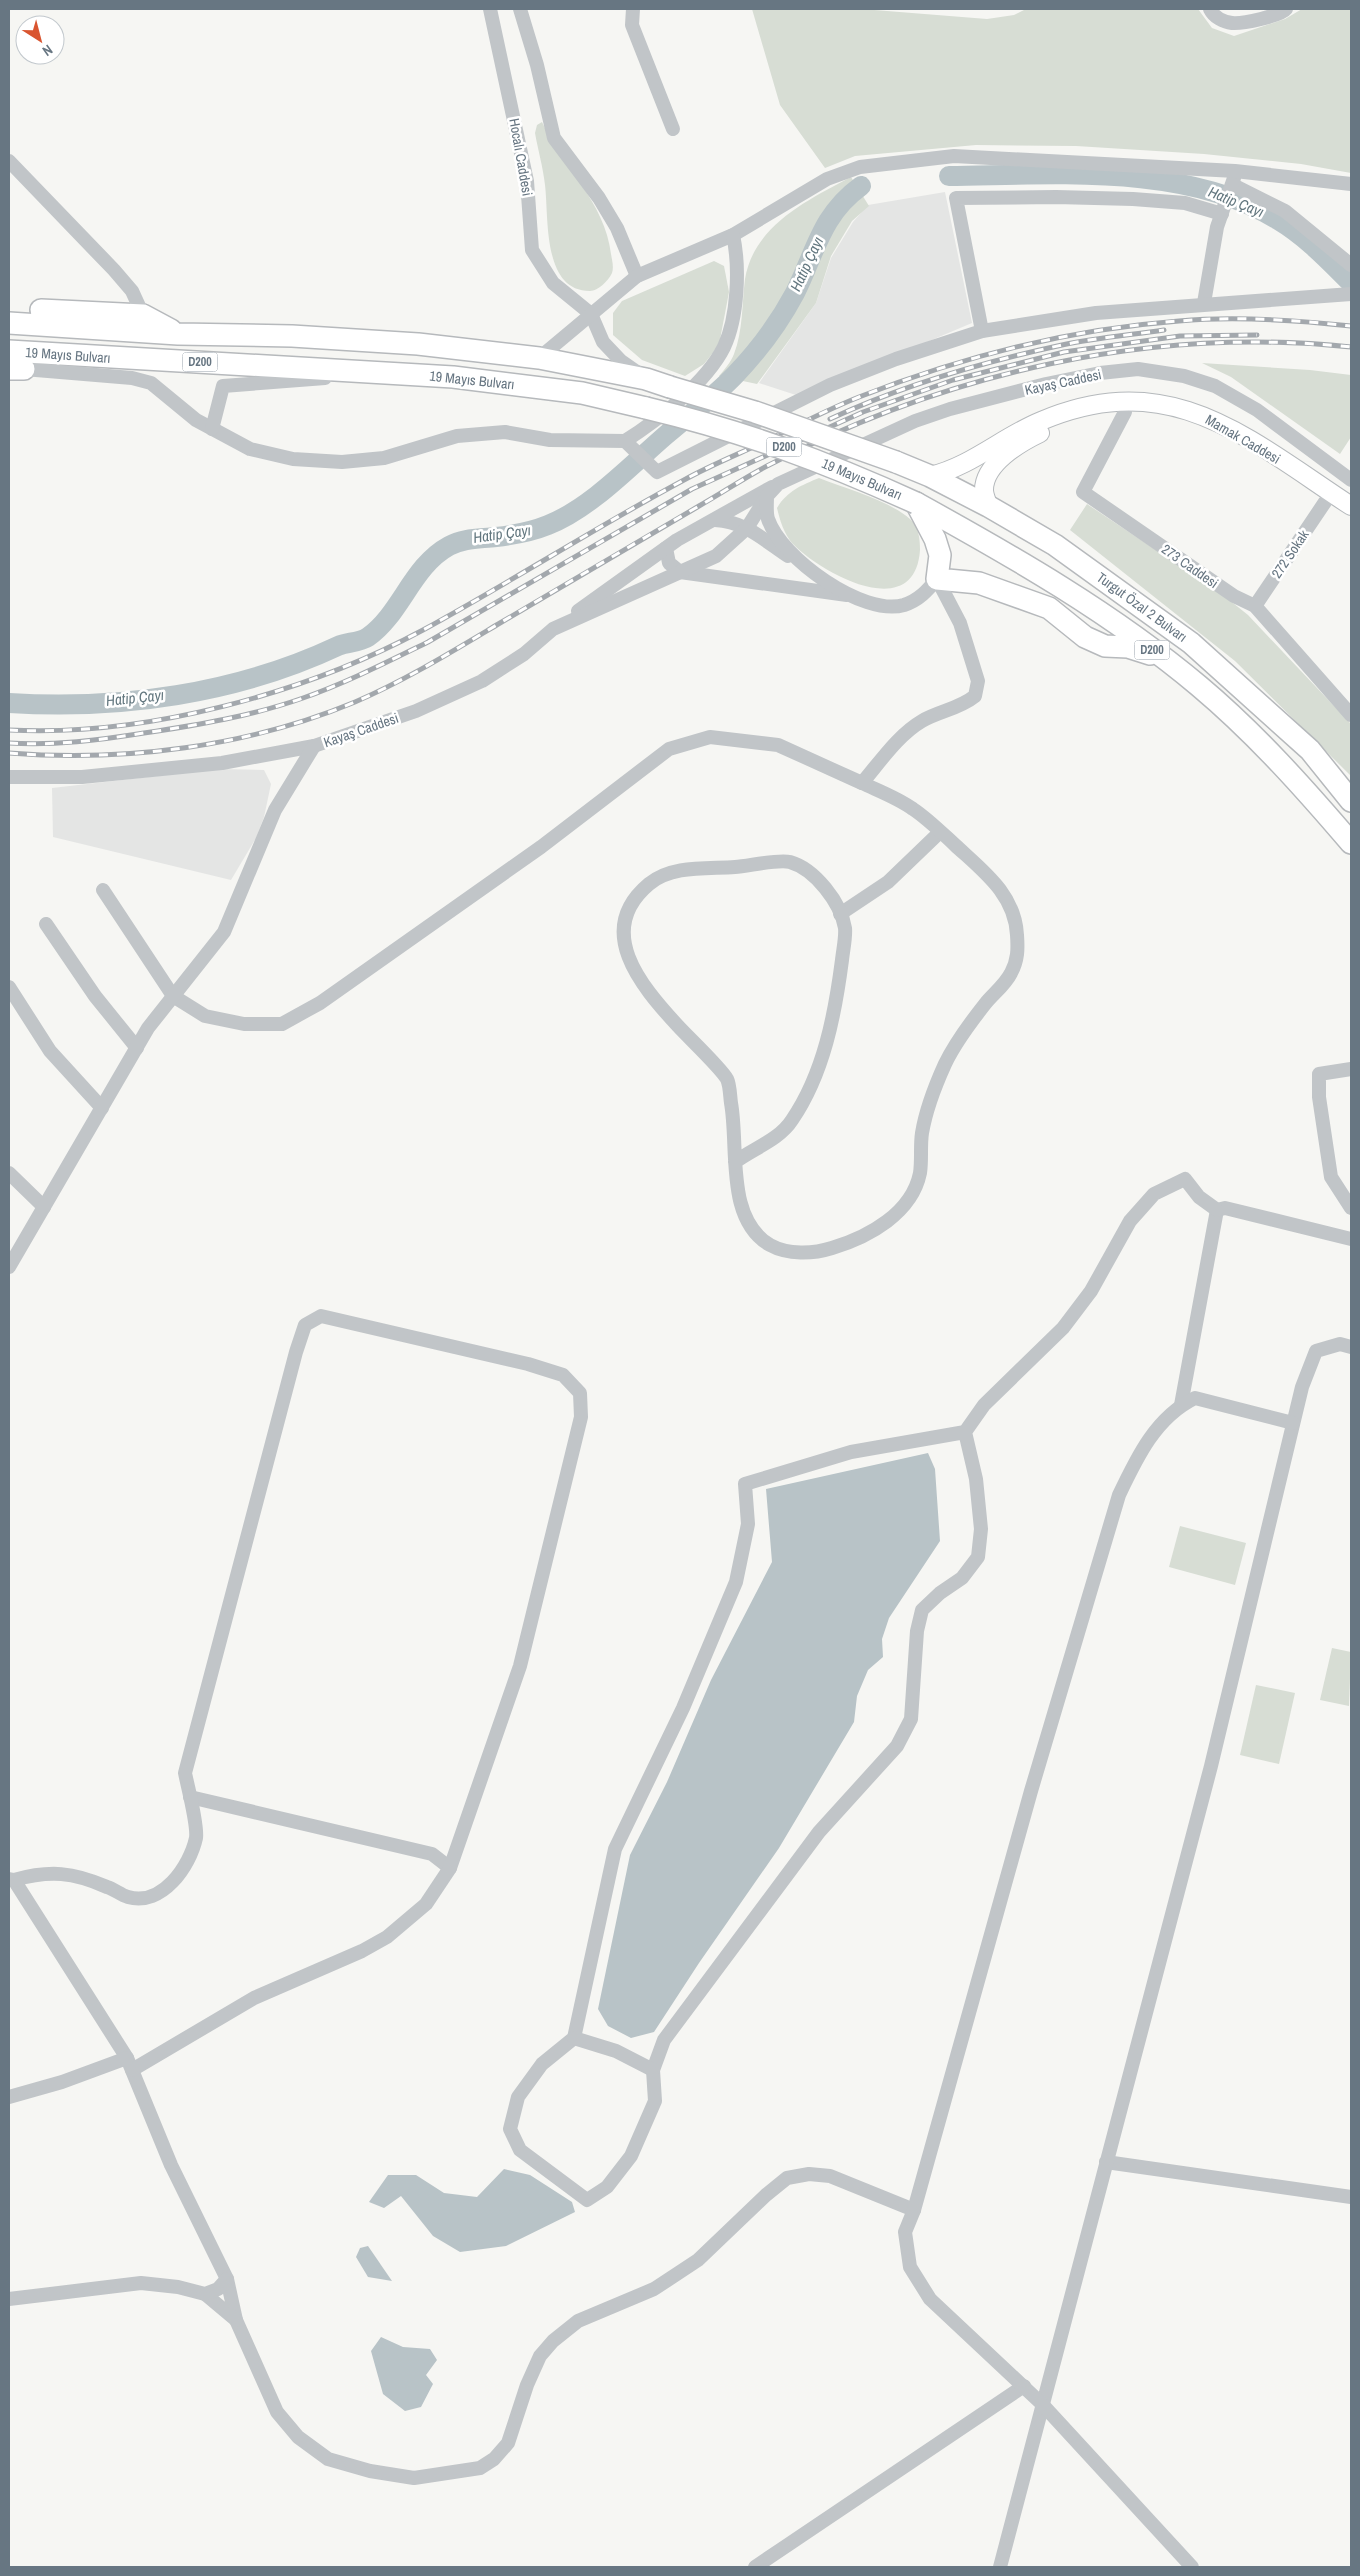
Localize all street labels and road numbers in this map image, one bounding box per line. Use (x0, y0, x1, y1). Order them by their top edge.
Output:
street label: Hocalı Caddesi (505, 117, 537, 197)
street label: 19 Mayıs Bulvarı (25, 343, 111, 367)
road number: D200 (182, 352, 218, 372)
street label: Kayaş Caddesi (1023, 365, 1103, 399)
street label: 19 Mayıs Bulvarı (429, 367, 515, 393)
street label: Mamak Caddesi (1202, 410, 1284, 468)
road number: D200 (766, 438, 802, 457)
street label: 19 Mayıs Bulvarı (819, 454, 905, 504)
street label: 272 Sokak (1267, 526, 1313, 582)
street label: 273 Caddesi (1158, 540, 1222, 592)
street label: Turgut Özal 2 Bulvarı (1093, 568, 1191, 646)
road number: D200 (1134, 640, 1170, 660)
street label: Kayaş Caddesi (321, 709, 401, 751)

